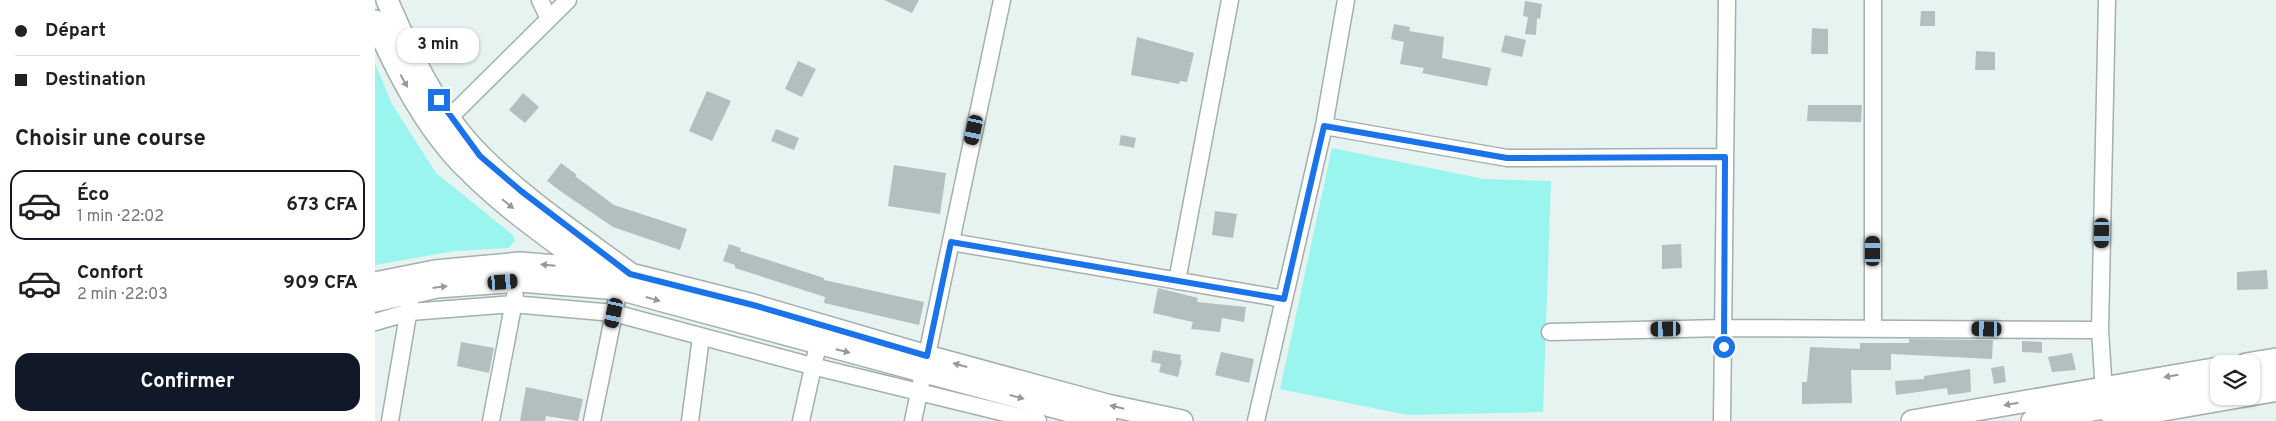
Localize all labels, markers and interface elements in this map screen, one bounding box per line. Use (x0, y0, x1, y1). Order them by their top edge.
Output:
text: Départ (45, 19, 106, 43)
callout: 3 min (398, 28, 480, 62)
text: 3 min (417, 35, 459, 55)
text: Destination (45, 68, 146, 92)
one-way arrow (400, 74, 409, 87)
route end (428, 89, 450, 111)
car (963, 114, 984, 146)
text: Choisir une course (15, 126, 206, 153)
icon: car (17, 183, 62, 228)
text: Éco (77, 183, 109, 207)
text: 673 CFA (286, 193, 358, 217)
one-way arrow (501, 199, 514, 210)
text: 1 min · 22:02 (77, 207, 164, 227)
car (2094, 218, 2109, 248)
car (1865, 236, 1880, 266)
icon: car (17, 261, 62, 306)
text: Confort (77, 261, 143, 285)
one-way arrow (540, 261, 556, 269)
text: 909 CFA (283, 271, 358, 295)
car (487, 273, 518, 291)
one-way arrow (432, 283, 448, 291)
text: 2 min · 22:03 (77, 285, 168, 305)
one-way arrow (645, 295, 660, 303)
car (603, 297, 624, 329)
car (1650, 321, 1681, 337)
car (1971, 321, 2002, 337)
route start (1713, 336, 1735, 358)
one-way arrow (836, 348, 851, 356)
button: Confirmer (15, 353, 360, 411)
map controls (2210, 355, 2260, 405)
button: layers (2210, 355, 2260, 405)
one-way arrow (952, 361, 967, 369)
one-way arrow (2162, 373, 2178, 381)
one-way arrow (1010, 393, 1025, 401)
one-way arrow (2002, 400, 2018, 408)
one-way arrow (1109, 403, 1124, 411)

